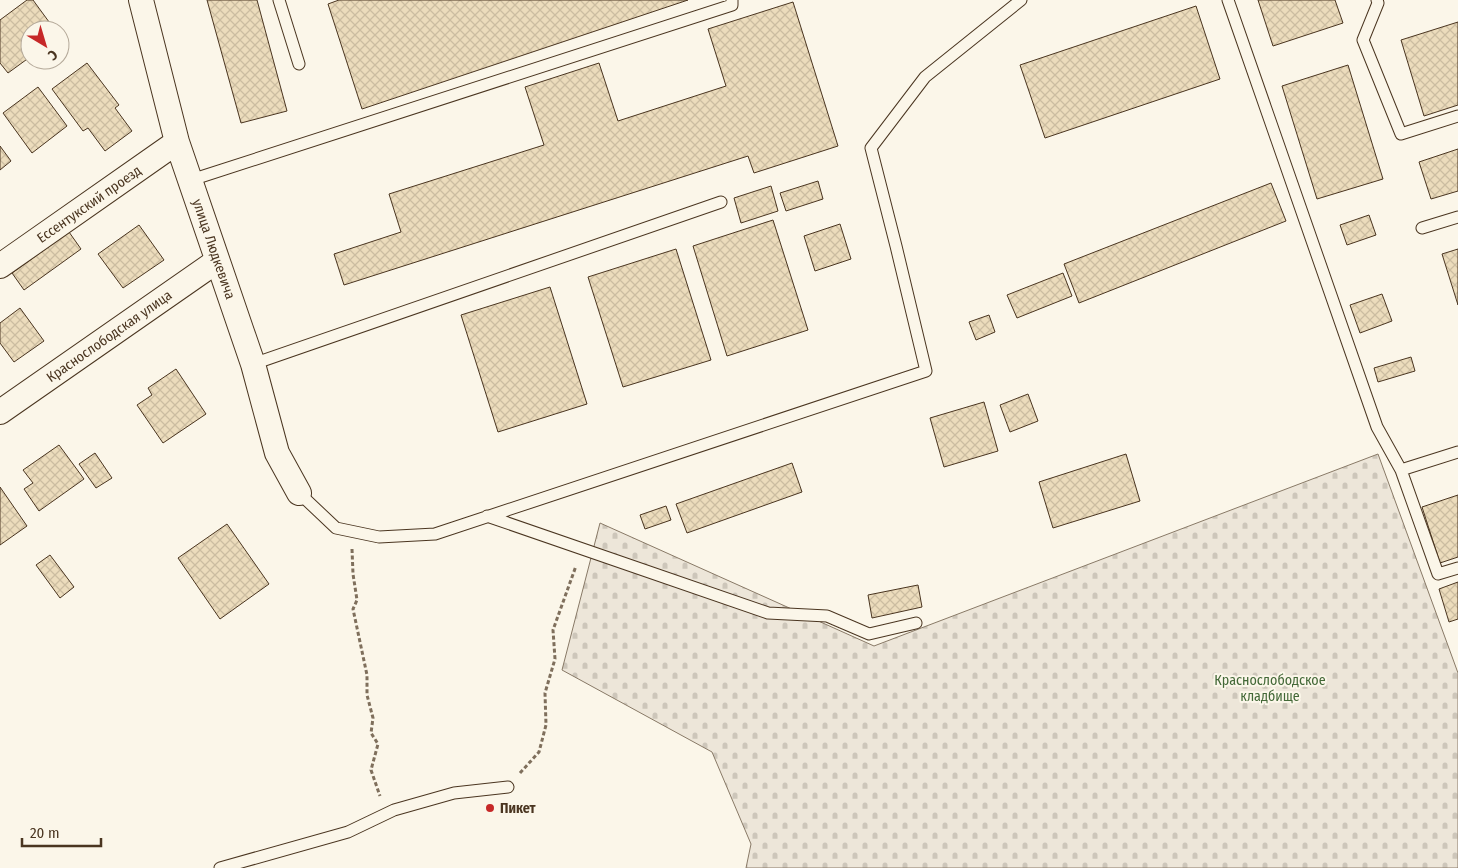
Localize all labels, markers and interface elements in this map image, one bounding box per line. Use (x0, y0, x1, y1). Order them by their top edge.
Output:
north arrow (20, 20, 70, 70)
text: С (44, 46, 61, 64)
street label: Ессентукский проезд (34, 162, 145, 247)
street label: улица Людкевича (188, 197, 239, 302)
street label: Краснослободская улица (43, 287, 175, 386)
park label: Краснослободское кладбище (1214, 672, 1326, 705)
place label: Пикет (500, 800, 537, 817)
marker: Пикет (484, 802, 496, 814)
scale bar (22, 816, 101, 848)
text: 20 m (30, 824, 60, 842)

